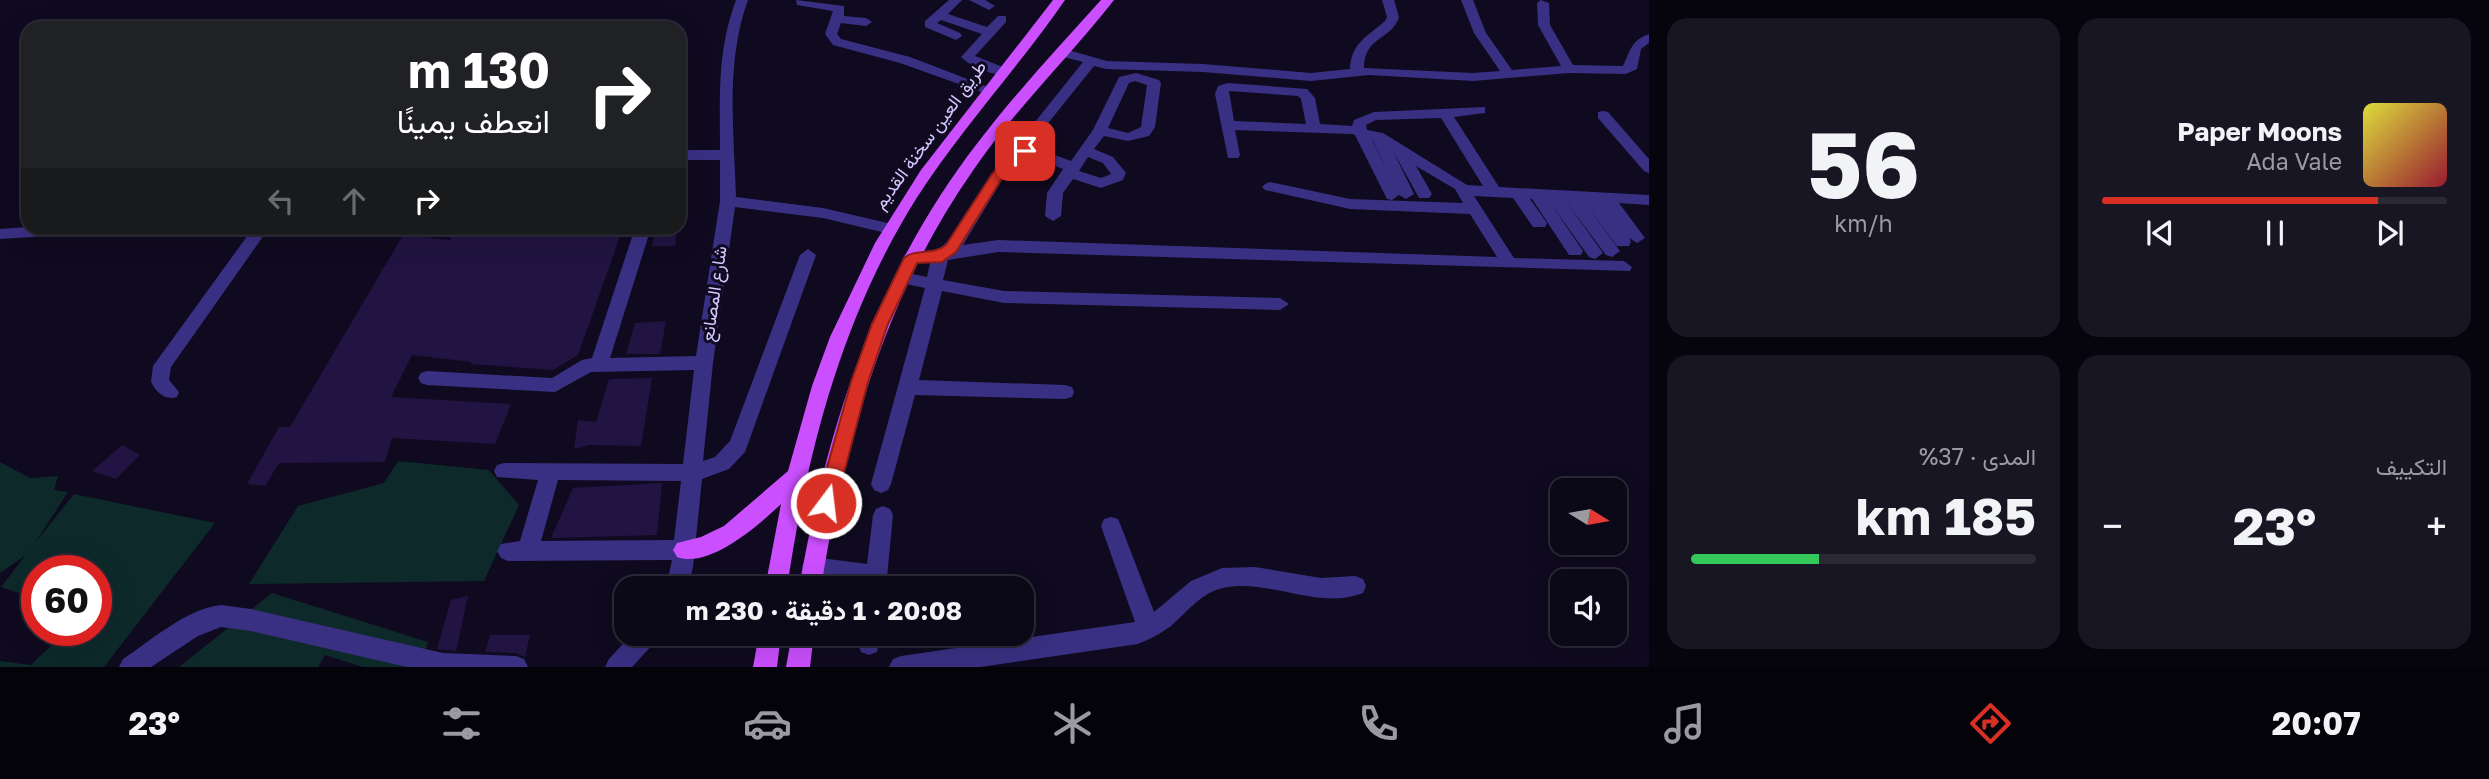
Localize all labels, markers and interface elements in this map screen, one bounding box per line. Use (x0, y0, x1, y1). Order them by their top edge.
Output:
text: 130 m (408, 40, 550, 99)
icon: right (574, 49, 665, 140)
street label: طريق العين سخنة القديم (868, 56, 992, 214)
text: انعطف يمينًا (397, 102, 550, 140)
text: 56 (1807, 109, 1920, 218)
text: Paper Moons (2177, 116, 2342, 147)
pin (995, 121, 1055, 181)
icon: arrive (1006, 132, 1044, 170)
text: Ada Vale (2246, 147, 2342, 175)
icon: left (262, 182, 300, 220)
icon: ahead (335, 182, 373, 220)
icon: right (408, 182, 446, 220)
text: km/h (1834, 209, 1893, 237)
icon: previous (2141, 214, 2179, 252)
icon: pause (2256, 214, 2294, 252)
icon: next (2371, 214, 2409, 252)
street label: شارع المصانع (695, 245, 733, 343)
text: المدى · 37% (1919, 442, 2036, 470)
text: التكييف (2376, 452, 2447, 480)
position arrow (789, 466, 863, 540)
north arrow (1550, 478, 1628, 555)
map controls (1550, 478, 1627, 646)
text: 185 km (1856, 484, 2036, 546)
text: 23° (2233, 494, 2316, 556)
text: − (2102, 503, 2123, 548)
text: + (2426, 503, 2447, 548)
speed limit sign: 60 (21, 555, 112, 646)
button: sound (1550, 569, 1627, 646)
text: 20:08 · 1 دقيقة · 230 m (686, 595, 962, 626)
icon: filters (437, 699, 486, 748)
icon: car (743, 699, 792, 748)
icon: climate (1048, 699, 1097, 748)
icon: phone (1354, 699, 1403, 748)
icon: music (1660, 699, 1709, 748)
icon: directions (1966, 699, 2015, 748)
text: 23° (128, 704, 180, 742)
text: 20:07 (2272, 704, 2361, 742)

